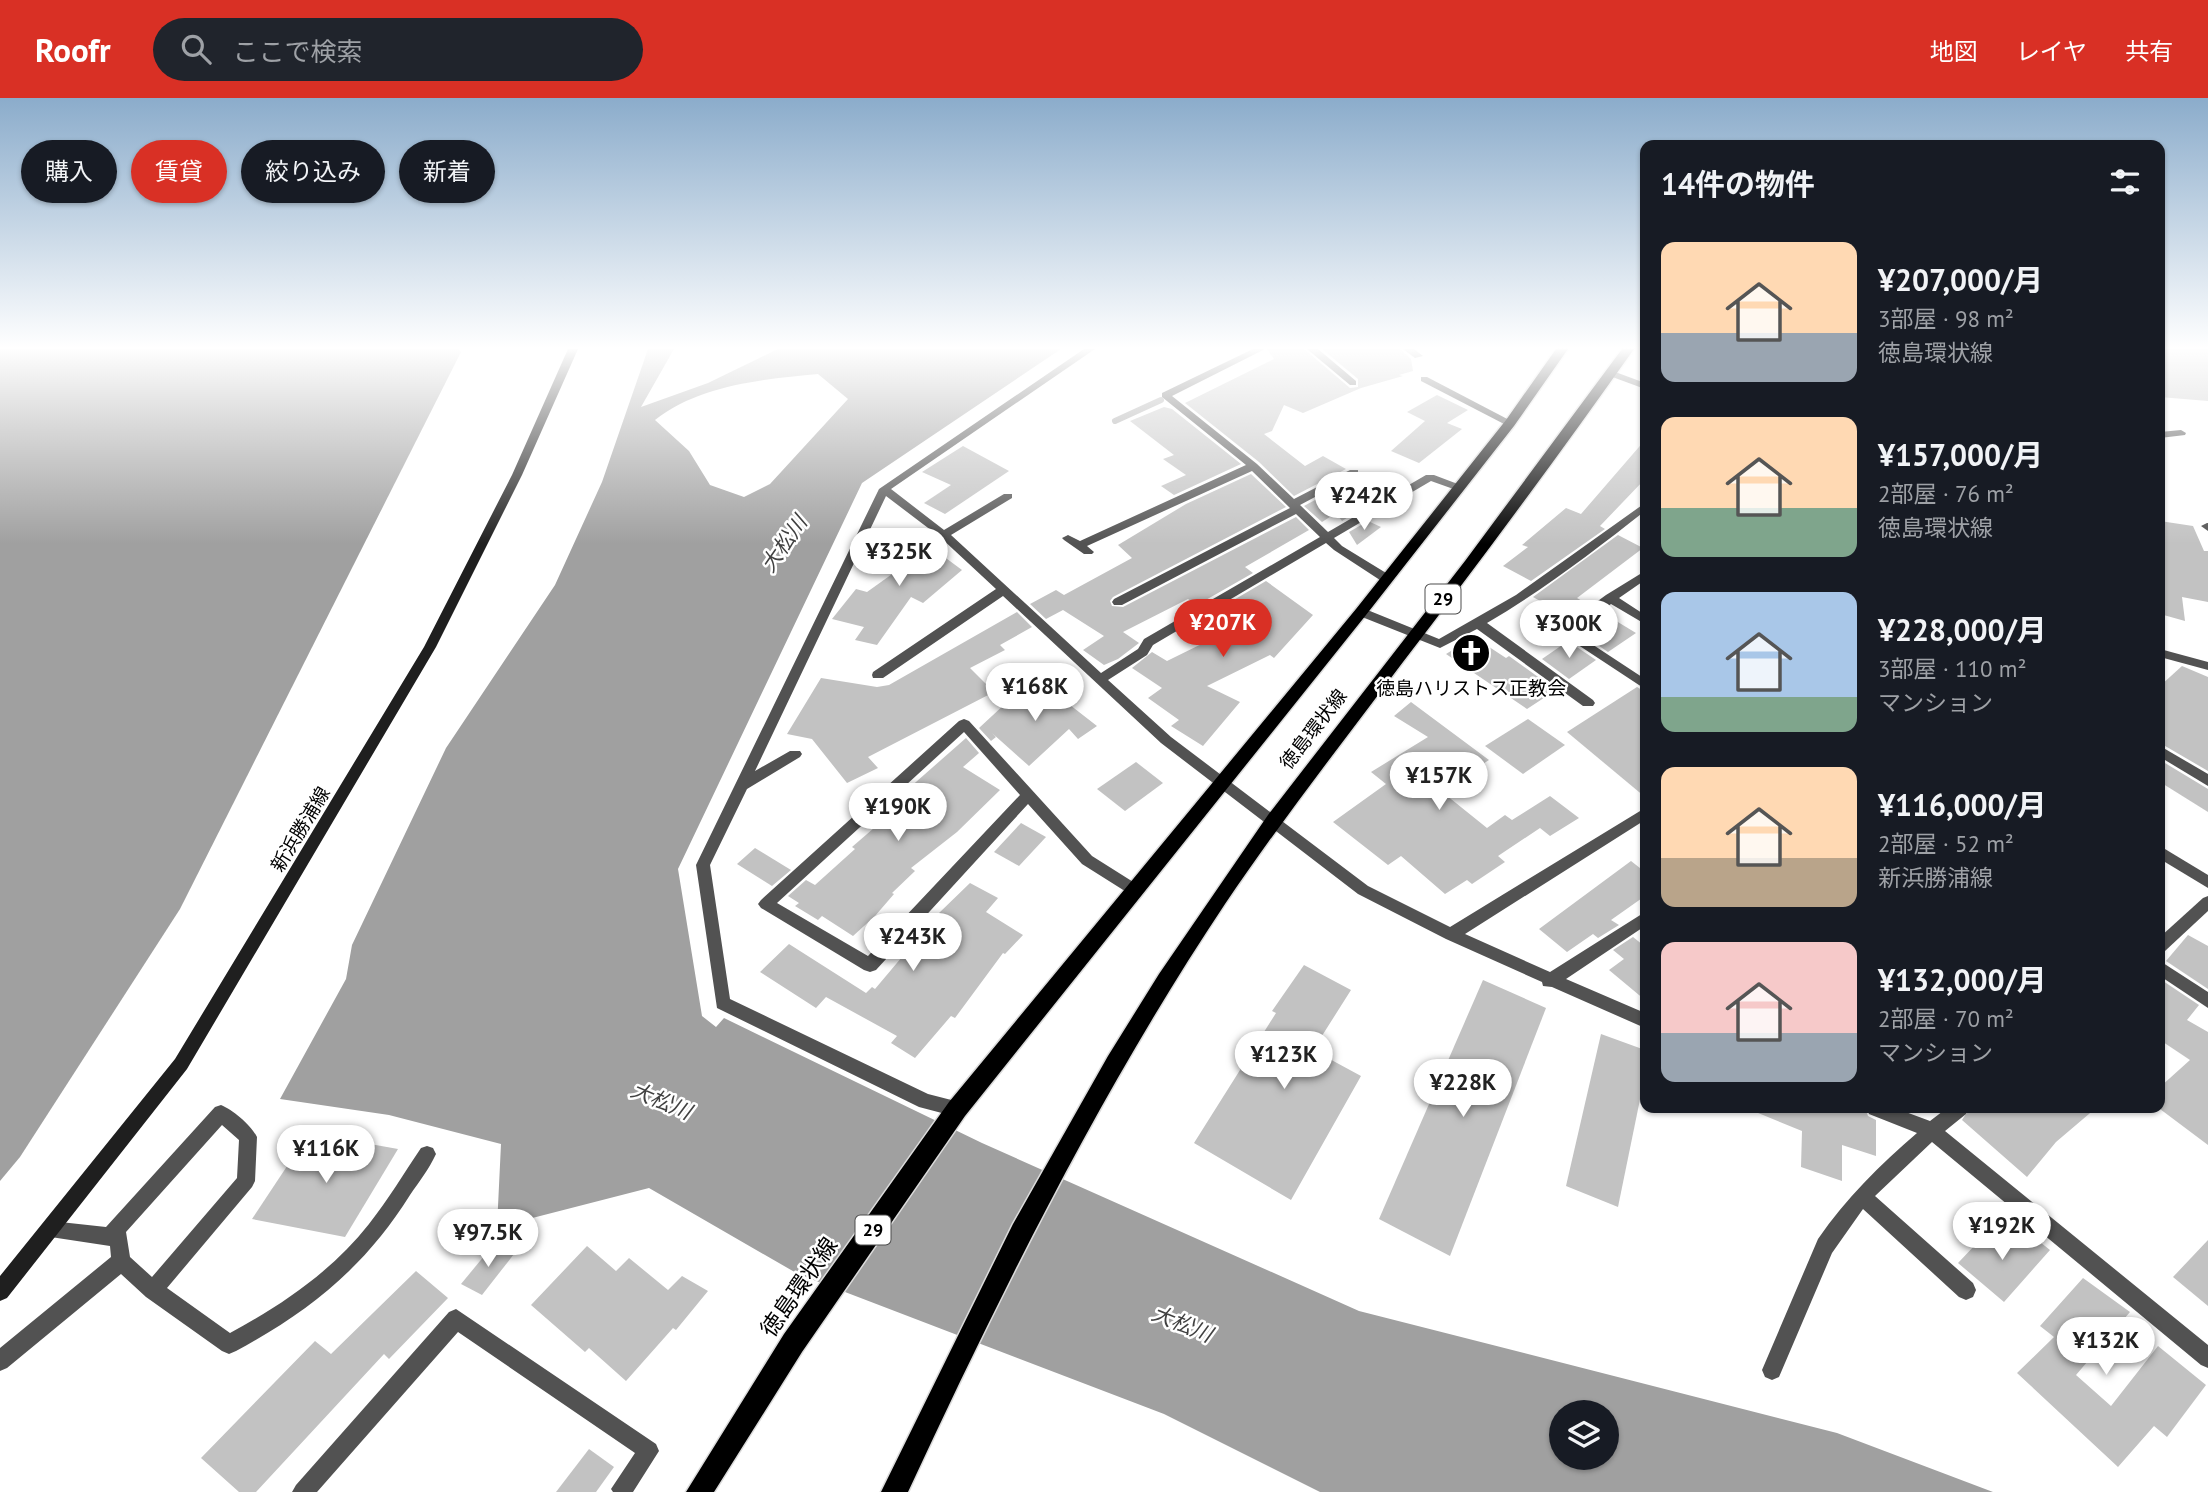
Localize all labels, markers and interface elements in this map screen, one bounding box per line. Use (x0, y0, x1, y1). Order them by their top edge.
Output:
search box (153, 18, 643, 81)
text: Roofr (35, 28, 111, 71)
icon: search (177, 30, 215, 68)
text: ここで検索 (233, 35, 363, 68)
text: 地図 (1930, 36, 1978, 67)
text: レイヤ (2016, 36, 2087, 67)
text: 共有 (2125, 36, 2173, 67)
chip: 購入 (21, 140, 117, 203)
chip: 賃貸 (131, 140, 227, 203)
chip: 絞り込み (241, 140, 385, 203)
chip: 新着 (399, 140, 495, 203)
icon: filters (2106, 163, 2144, 201)
text: 14件の物件 (1661, 164, 1815, 203)
text: ¥207,000/月 (1878, 260, 2043, 299)
icon: home (1717, 270, 1801, 354)
text: 3部屋 · 98 m² (1878, 304, 2014, 333)
text: 徳島環状線 (1878, 338, 1993, 367)
text: ¥157,000/月 (1878, 435, 2043, 474)
icon: home (1717, 445, 1801, 529)
pin: ¥242K (1315, 472, 1413, 532)
text: 2部屋 · 76 m² (1878, 479, 2014, 508)
text: ¥242K (1331, 480, 1397, 509)
water label: 大松川 (754, 509, 814, 577)
text: 徳島環状線 (1878, 513, 1993, 542)
pin: ¥325K (850, 528, 948, 588)
text: ¥325K (866, 536, 932, 565)
road number: 29 (1426, 584, 1460, 614)
pin: ¥207K (1174, 600, 1272, 659)
pin: ¥300K (1520, 601, 1618, 660)
text: ¥207K (1190, 607, 1256, 636)
text: ¥300K (1536, 608, 1602, 637)
text: ¥228,000/月 (1878, 610, 2047, 649)
icon: home (1717, 620, 1801, 704)
church icon: 徳島ハリストス正教会 (1450, 632, 1492, 674)
text: 3部屋 · 110 m² (1878, 654, 2026, 683)
pin: ¥168K (986, 664, 1084, 723)
text: ¥168K (1002, 671, 1068, 700)
place label: 徳島ハリストス正教会 (1376, 676, 1566, 700)
street label: 徳島環状線 (1274, 684, 1352, 774)
text: マンション (1878, 688, 1993, 717)
pin: ¥157K (1390, 752, 1488, 812)
text: ¥157K (1406, 760, 1472, 789)
street label: 新浜勝浦線 (265, 782, 335, 876)
pin: ¥190K (849, 784, 947, 843)
text: ¥116,000/月 (1878, 785, 2047, 824)
text: ¥190K (865, 791, 931, 820)
icon: home (1717, 795, 1801, 879)
text: 2部屋 · 52 m² (1878, 829, 2014, 858)
text: 新浜勝浦線 (1878, 863, 1993, 892)
pin: ¥243K (864, 914, 962, 973)
text: ¥243K (880, 921, 946, 950)
text: ¥132,000/月 (1878, 960, 2047, 999)
icon: home (1717, 970, 1801, 1054)
text: 2部屋 · 70 m² (1878, 1004, 2014, 1033)
pin: ¥123K (1235, 1032, 1333, 1091)
text: マンション (1878, 1038, 1993, 1067)
text: ¥123K (1251, 1039, 1317, 1068)
pin: ¥228K (1414, 1060, 1512, 1119)
text: ¥228K (1430, 1067, 1496, 1096)
water label: 大松川 (627, 1076, 697, 1126)
pin: ¥116K (277, 1126, 375, 1185)
text: ¥116K (293, 1133, 359, 1162)
pin: ¥192K (1953, 1202, 2051, 1262)
pin: ¥97.5K (431, 1210, 545, 1269)
text: ¥192K (1969, 1210, 2035, 1239)
road number: 29 (856, 1216, 890, 1245)
text: ¥97.5K (453, 1217, 523, 1246)
street label: 徳島環状線 (754, 1231, 843, 1342)
water label: 大松川 (1148, 1299, 1218, 1349)
pin: ¥132K (2057, 1318, 2155, 1377)
text: ¥132K (2073, 1325, 2139, 1354)
map controls (1549, 1400, 1619, 1470)
button: layers (1549, 1400, 1619, 1470)

